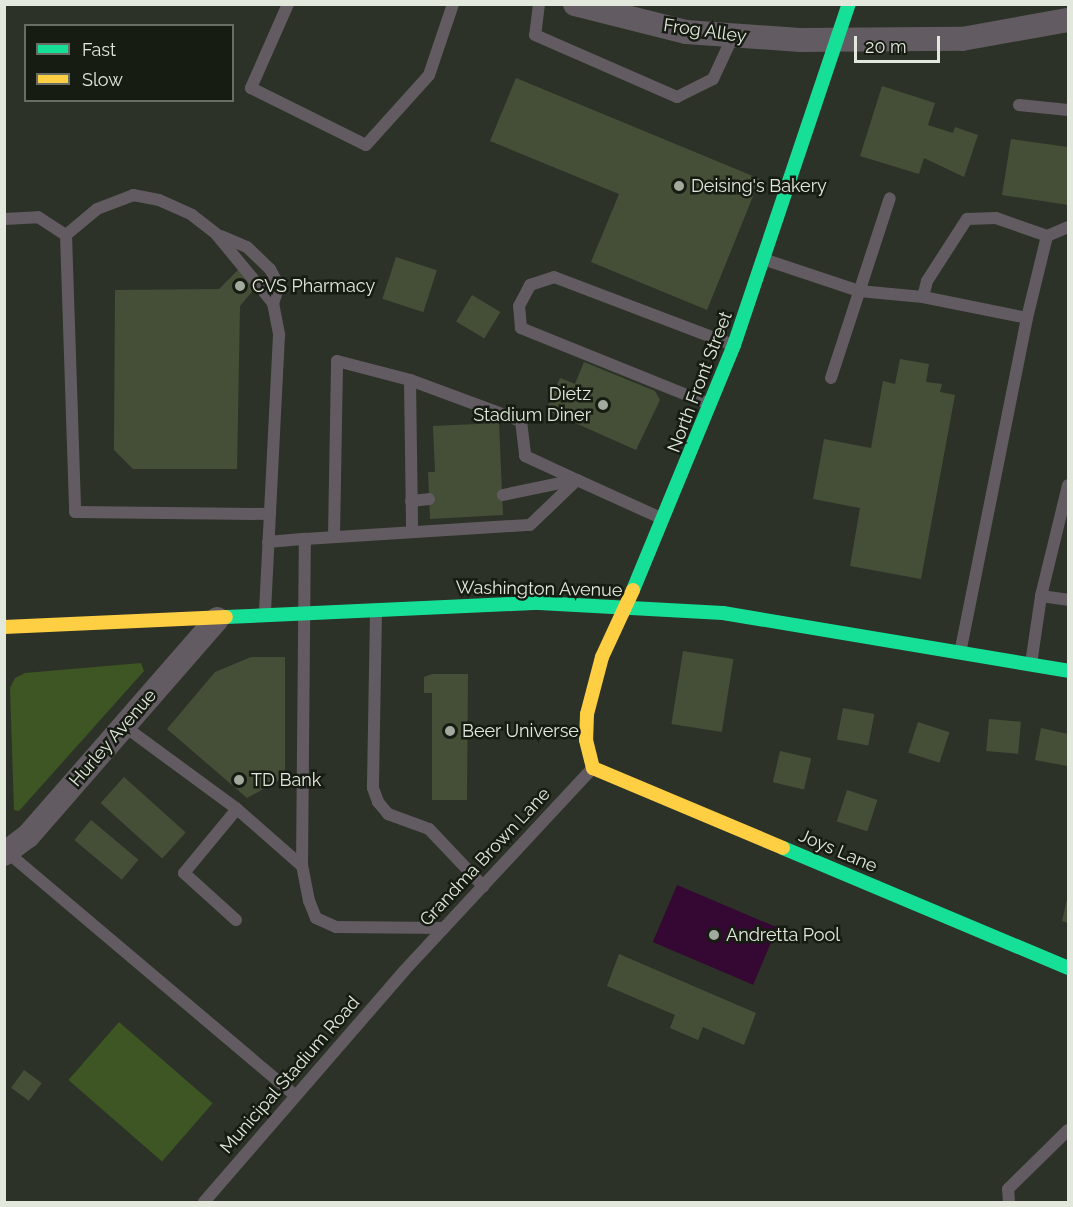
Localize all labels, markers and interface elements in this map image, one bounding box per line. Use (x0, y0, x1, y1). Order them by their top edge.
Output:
street label: Frog Alley (662, 14, 748, 48)
legend (24, 24, 234, 102)
scale bar (857, 24, 942, 62)
text: 20 m (865, 36, 907, 57)
text: Fast (82, 39, 116, 60)
text: Slow (82, 69, 123, 90)
place label: Deising's Bakery (691, 175, 827, 197)
marker: Deising's Bakery (672, 179, 686, 193)
place label: CVS Pharmacy (252, 275, 375, 297)
marker: CVS Pharmacy (233, 279, 247, 293)
street label: North Front Street (663, 308, 737, 456)
place label: Dietz Stadium Diner (473, 384, 591, 426)
marker: Dietz Stadium Diner (596, 398, 610, 412)
street label: Washington Avenue (455, 577, 623, 601)
street label: Hurley Avenue (65, 685, 161, 791)
place label: Beer Universe (462, 720, 579, 742)
marker: Beer Universe (443, 724, 457, 738)
place label: TD Bank (251, 769, 321, 791)
marker: TD Bank (232, 773, 246, 787)
street label: Grandma Brown Lane (415, 783, 555, 931)
street label: Joys Lane (796, 825, 880, 877)
place label: Andretta Pool (726, 924, 840, 946)
marker: Andretta Pool (707, 928, 721, 942)
street label: Municipal Stadium Road (216, 992, 364, 1158)

